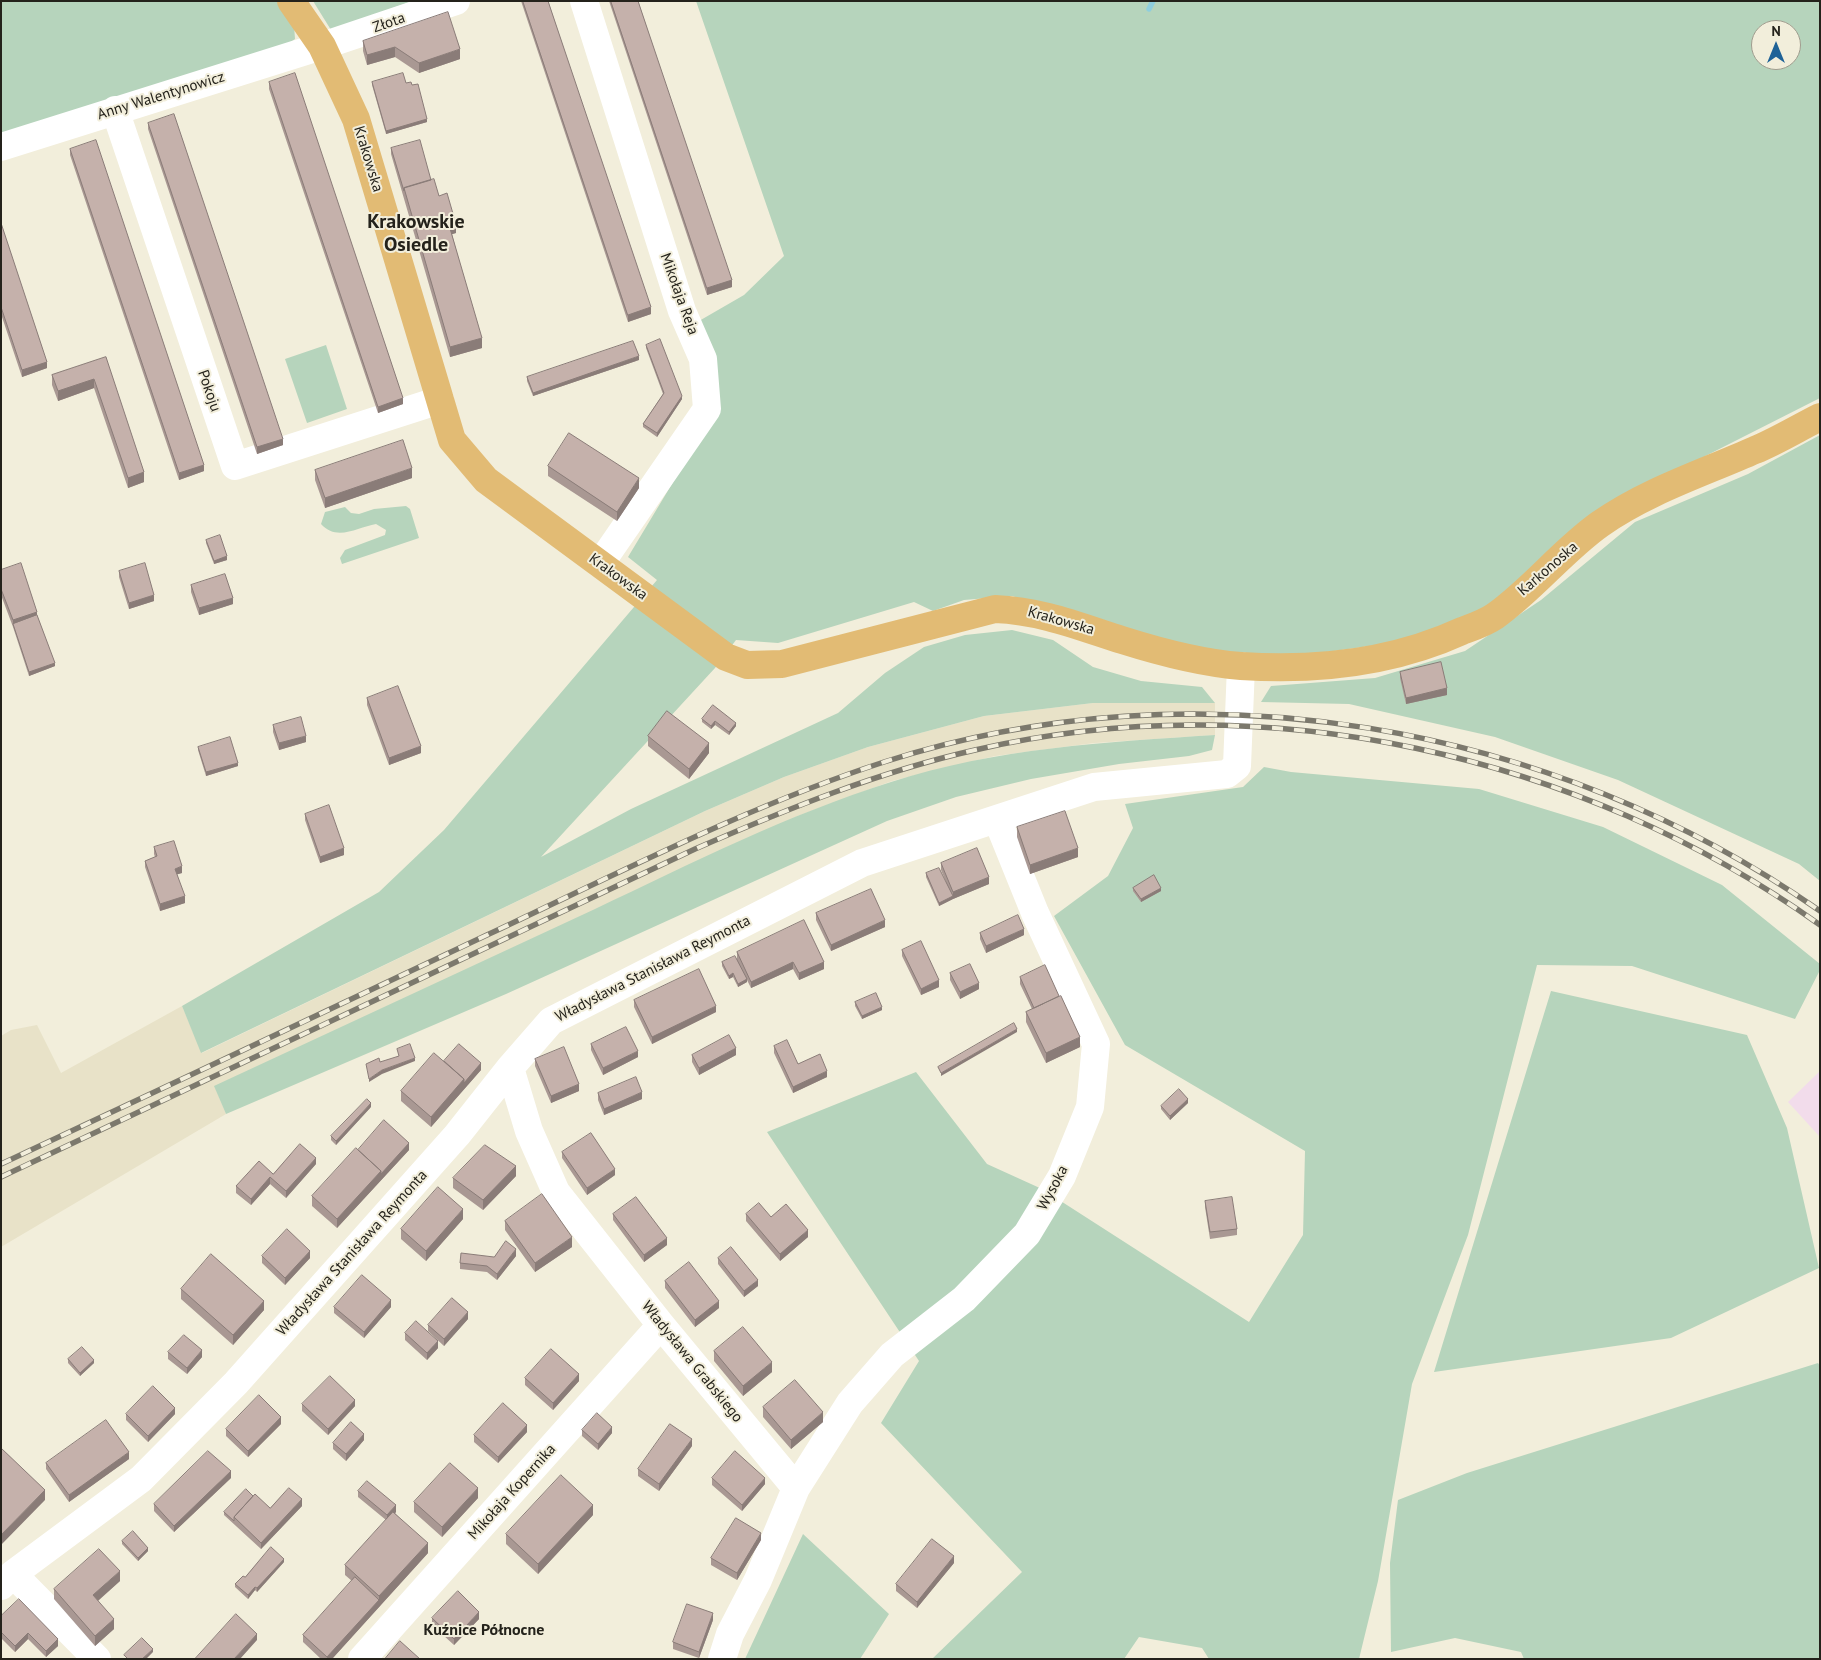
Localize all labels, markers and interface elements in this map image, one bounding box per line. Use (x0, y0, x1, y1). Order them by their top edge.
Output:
street label: Złota (370, 9, 408, 37)
north arrow (1751, 20, 1801, 70)
text: N (1771, 22, 1781, 40)
street label: Anny Walentynowicz (95, 68, 227, 124)
street label: Krakowska (349, 124, 387, 194)
district label: Krakowskie Osiedle (367, 210, 465, 257)
street label: Mikołaja Reja (656, 251, 702, 337)
street label: Pokoju (193, 368, 225, 414)
street label: Karkonoska (1514, 538, 1582, 600)
street label: Krakowska (585, 550, 651, 604)
street label: Krakowska (1026, 603, 1096, 639)
street label: Władysława Stanisława Reymonta (552, 912, 754, 1026)
street label: Wysoka (1034, 1163, 1072, 1213)
street label: Władysława Stanisława Reymonta (273, 1166, 431, 1340)
street label: Władysława Grabskiego (638, 1298, 746, 1426)
street label: Mikołaja Kopernika (464, 1441, 560, 1543)
district label: Kuźnice Północne (424, 1620, 544, 1640)

